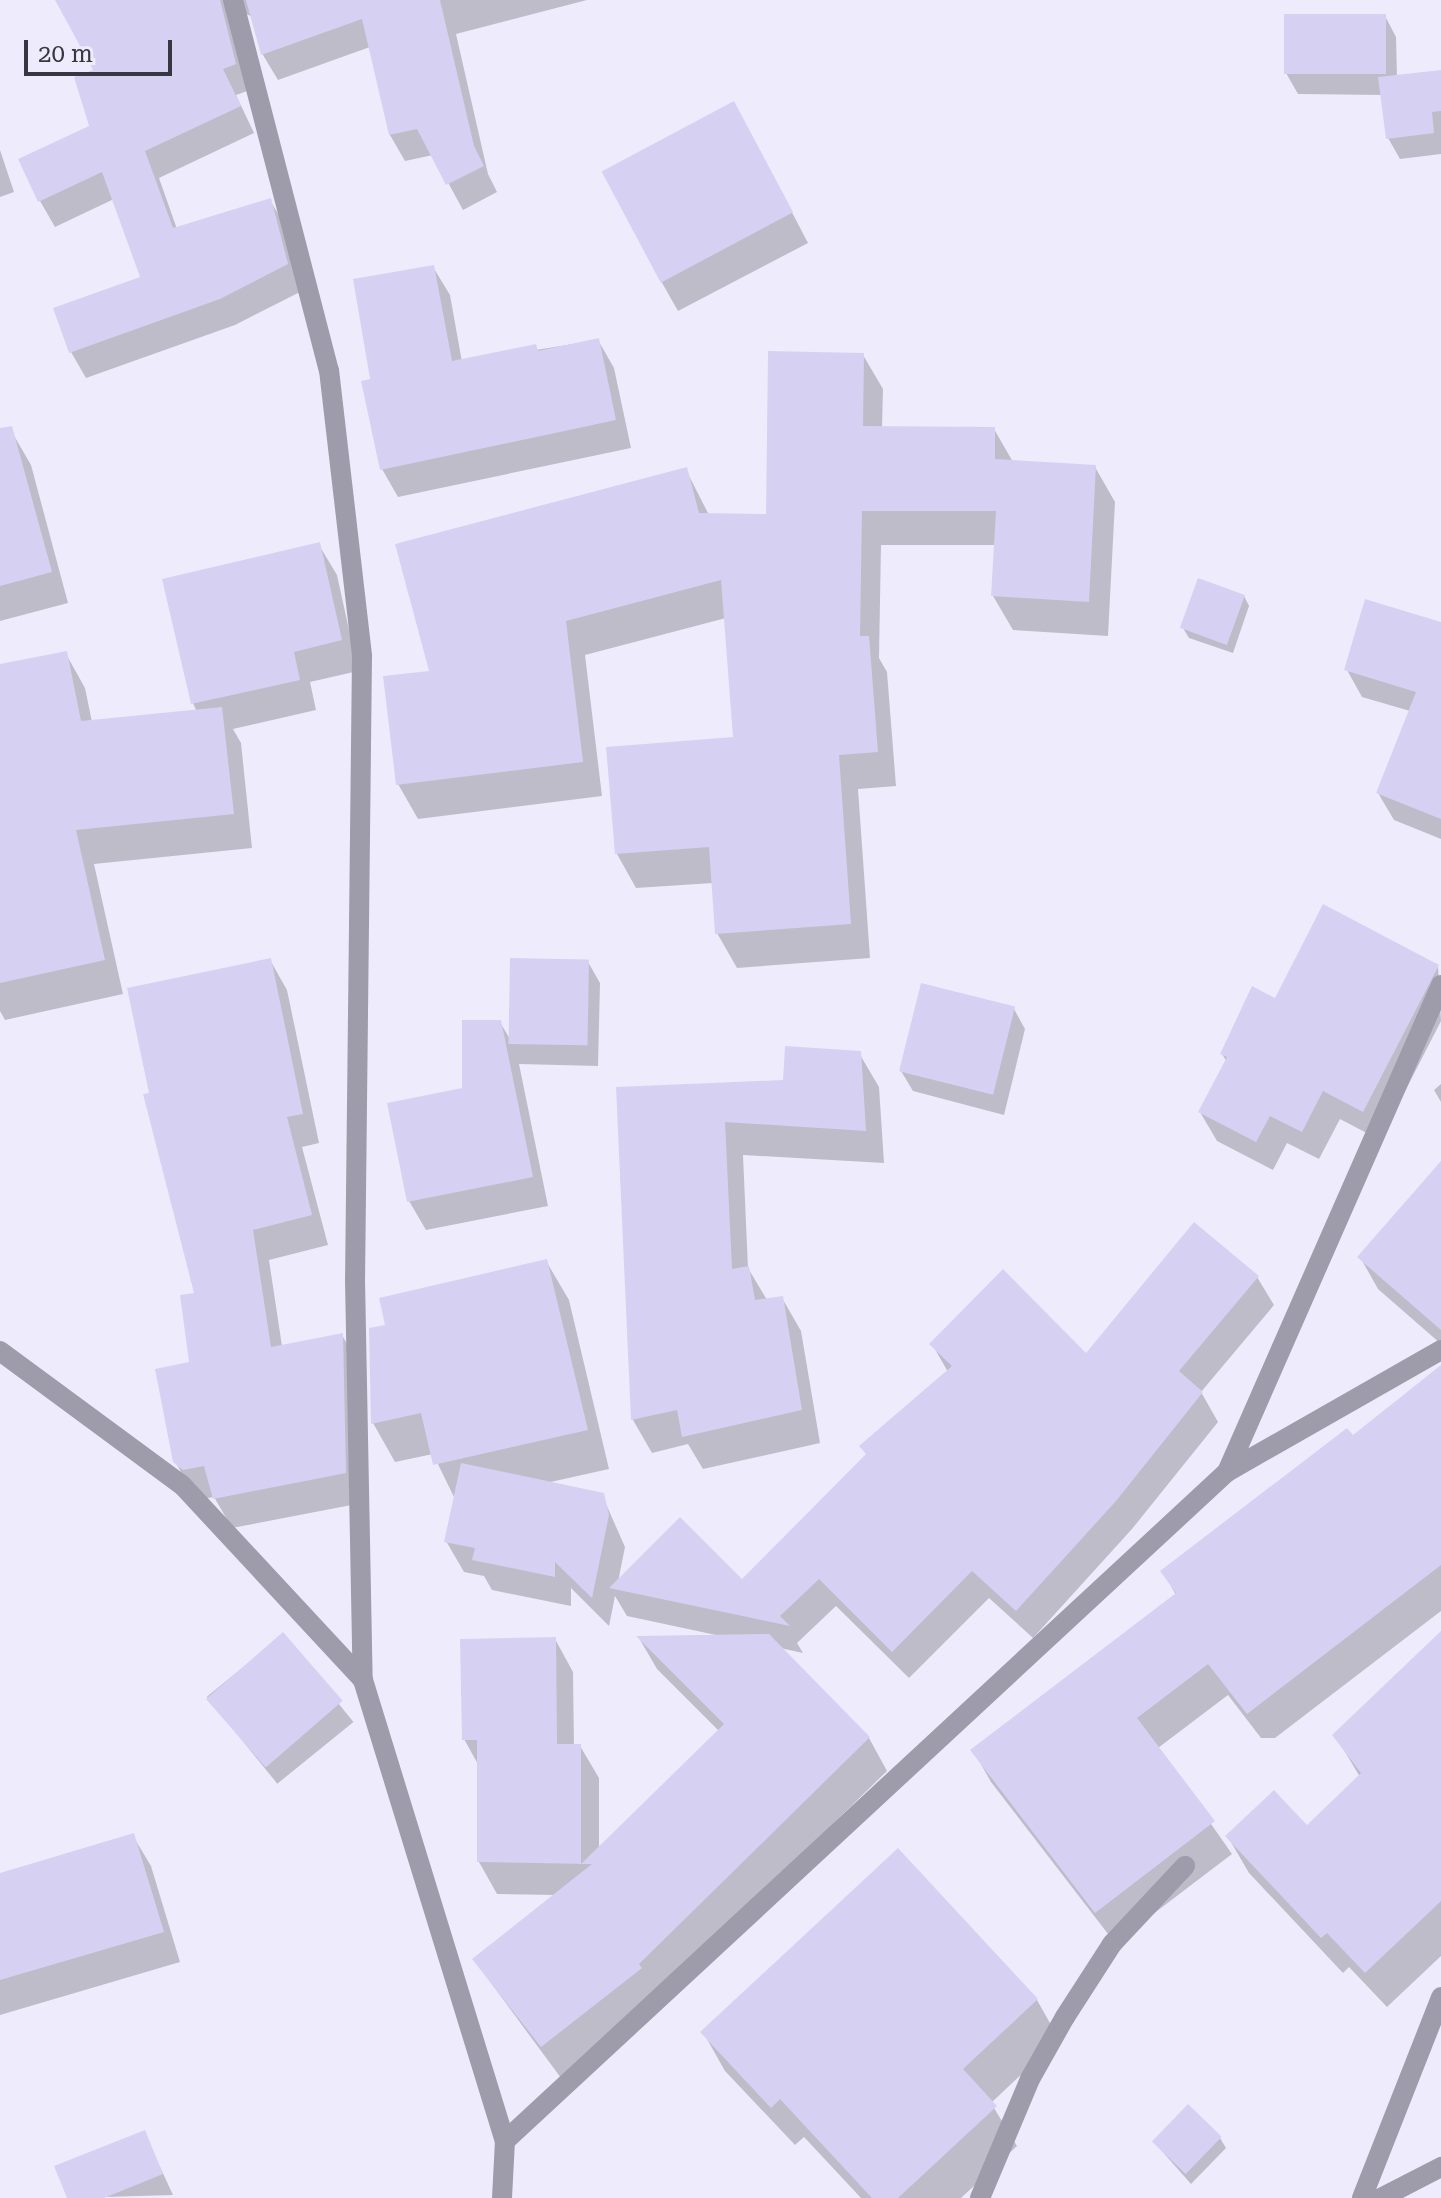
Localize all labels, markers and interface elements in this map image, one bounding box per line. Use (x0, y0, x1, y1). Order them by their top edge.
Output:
scale bar (28, 24, 176, 74)
text: 20 m (38, 40, 93, 68)

